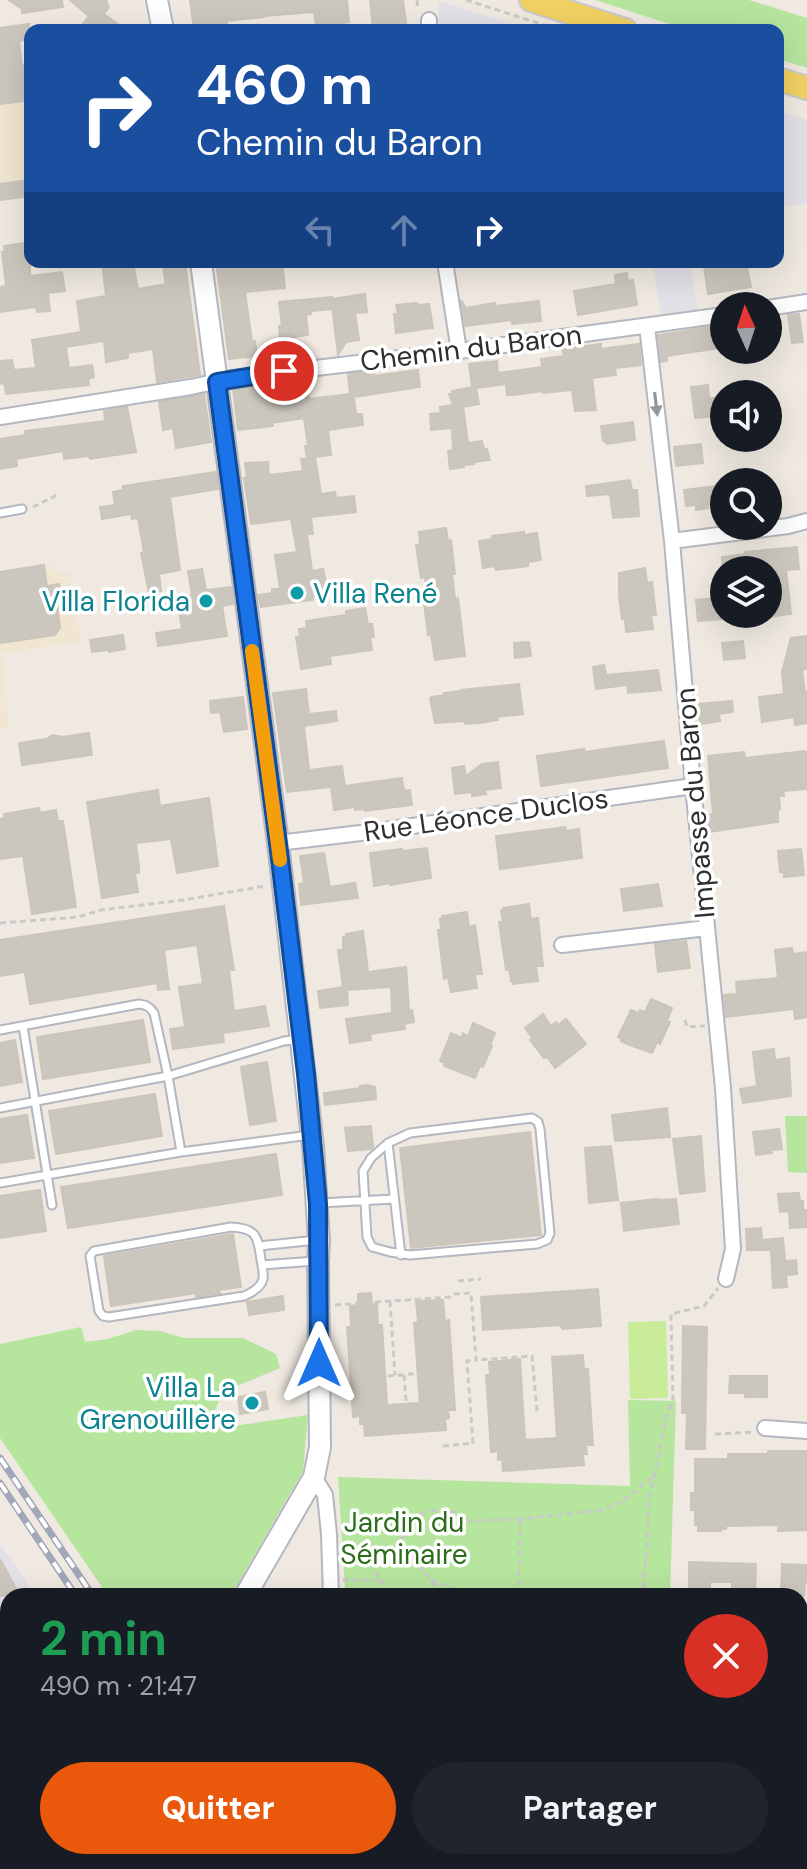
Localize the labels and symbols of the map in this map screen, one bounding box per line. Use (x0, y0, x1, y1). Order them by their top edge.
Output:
north arrow (710, 292, 782, 364)
street label: Chemin du Baron (358, 316, 584, 380)
pin (250, 337, 318, 405)
one-way arrow (650, 391, 663, 416)
place label: Villa René (313, 575, 437, 612)
place label: Villa Florida (42, 583, 190, 620)
marker: Villa René (288, 584, 306, 602)
marker: Villa Florida (197, 592, 215, 610)
street label: Impasse du Baron (666, 686, 724, 920)
street label: Rue Léonce Duclos (361, 780, 611, 850)
position arrow (277, 1321, 361, 1405)
place label: Villa La Grenouillère (79, 1369, 236, 1438)
marker: Villa La Grenouillère (243, 1394, 261, 1412)
park label: Jardin du Séminaire (340, 1504, 468, 1573)

